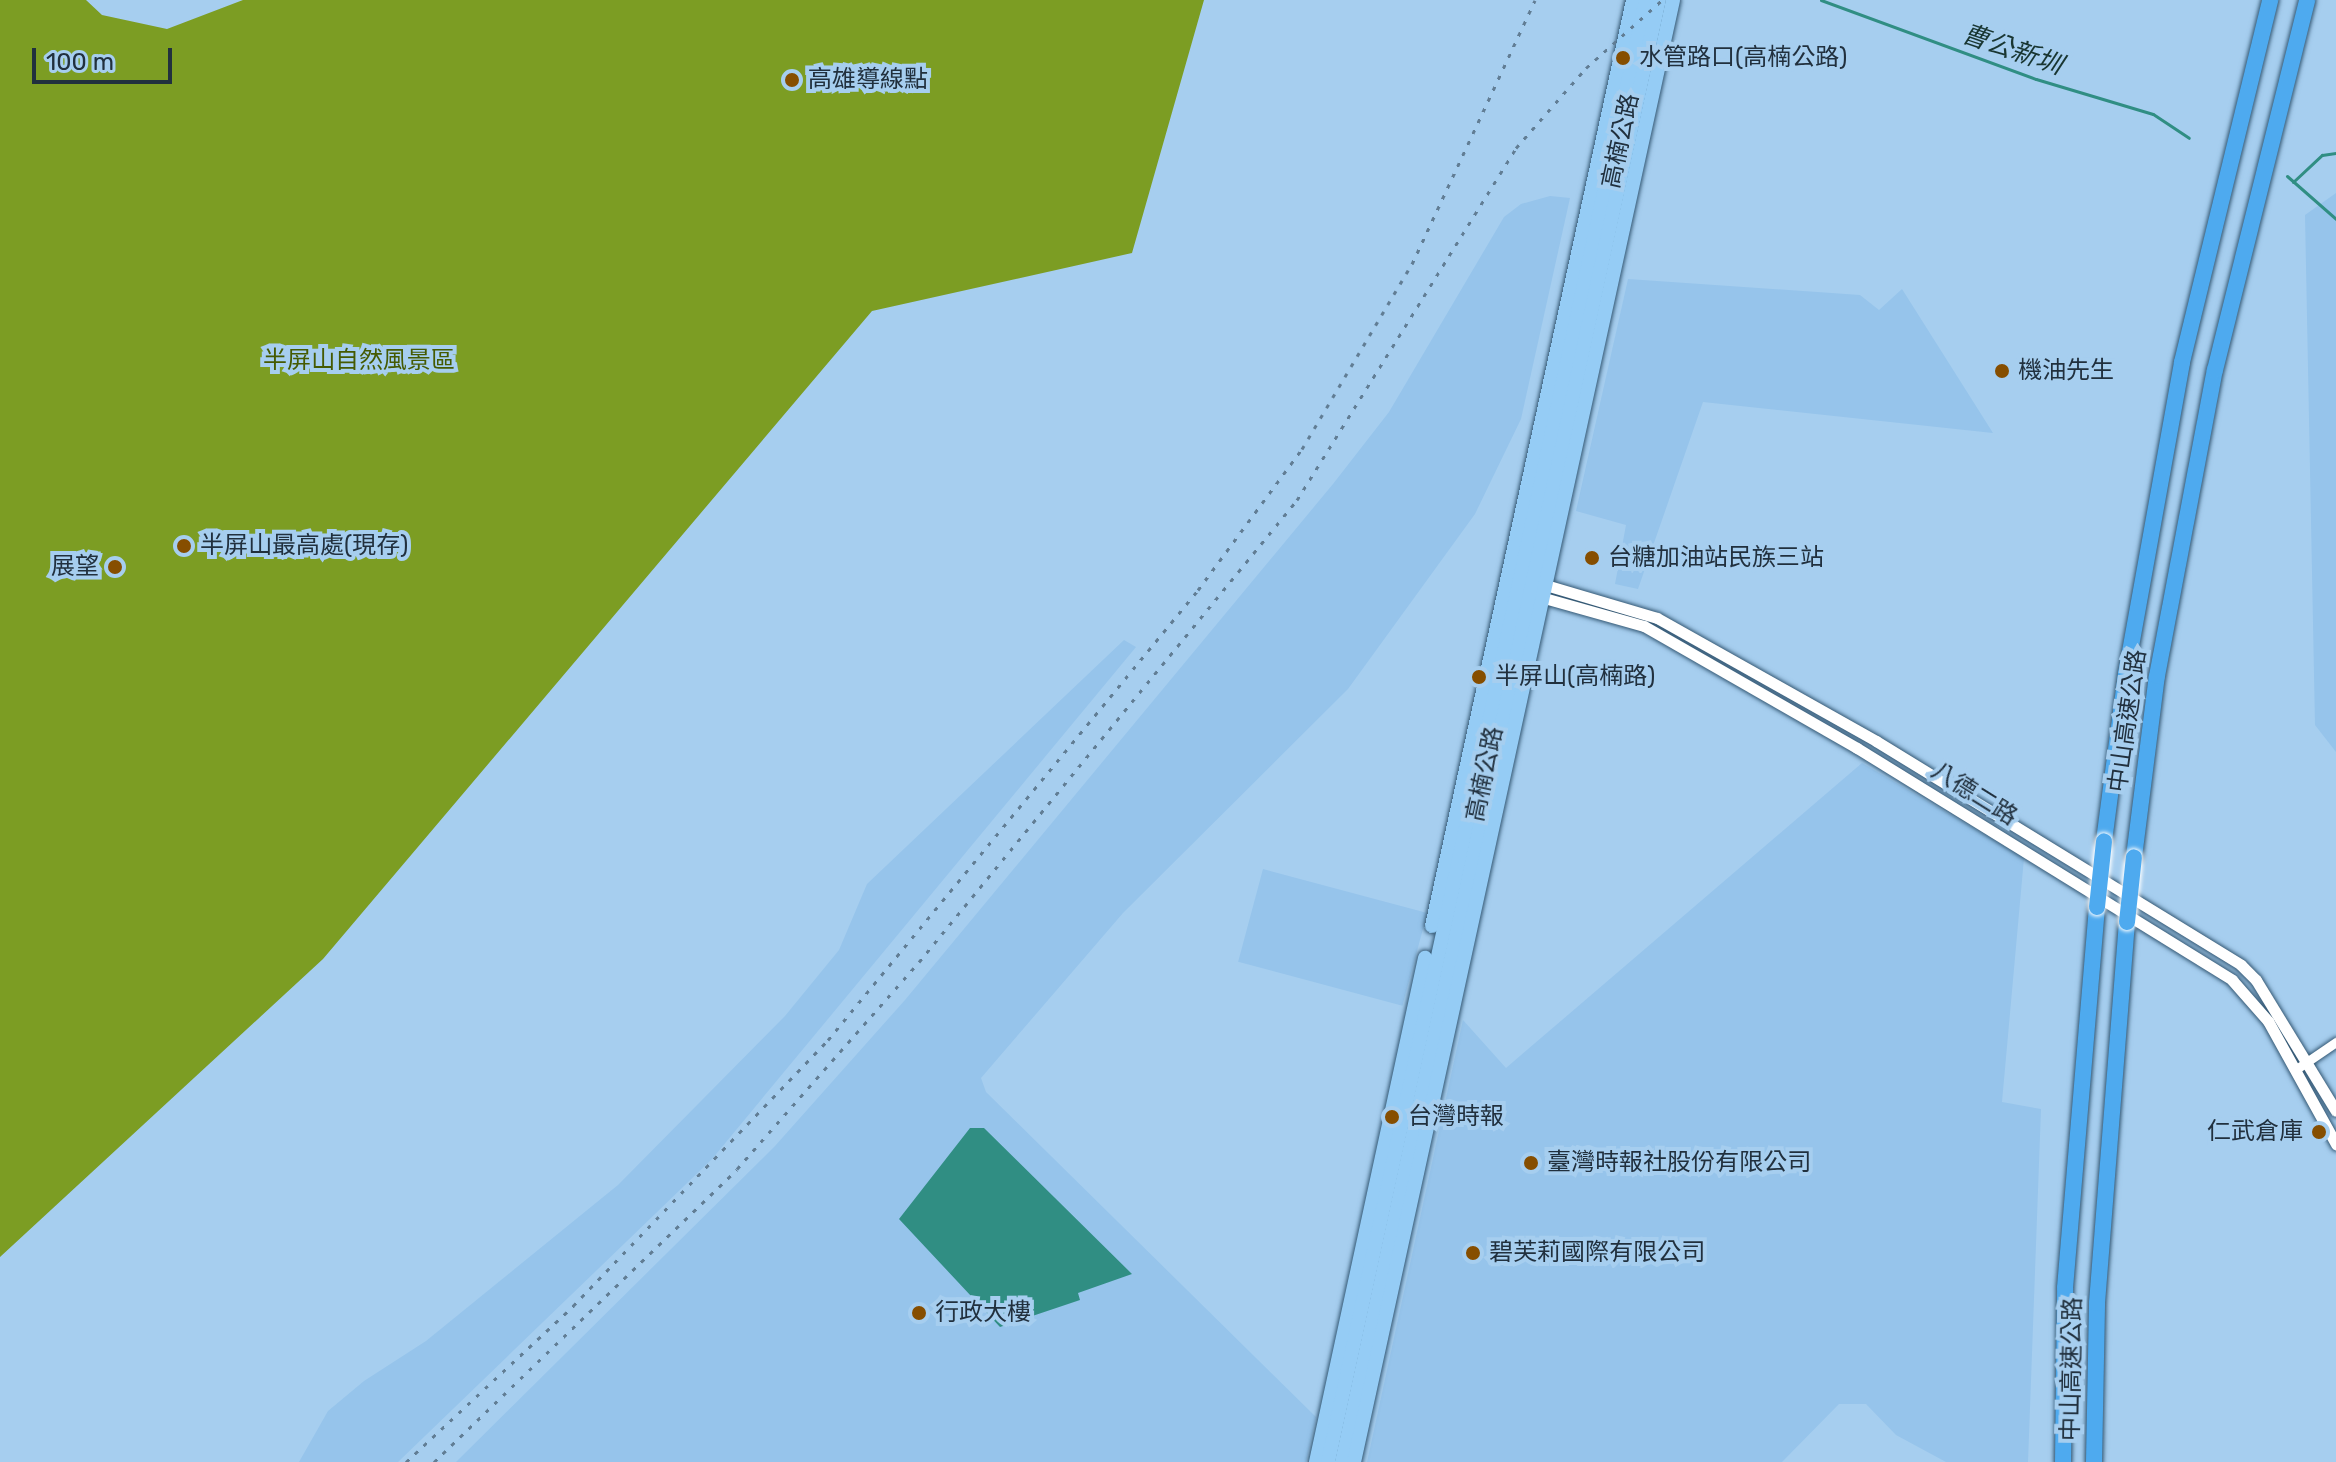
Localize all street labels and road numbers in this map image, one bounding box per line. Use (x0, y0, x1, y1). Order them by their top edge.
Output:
street label: 高楠公路 (1597, 91, 1645, 191)
street label: 中山高速公路 (2104, 648, 2152, 794)
street label: 高楠公路 (1461, 724, 1509, 824)
street label: 八德二路 (1926, 756, 2022, 832)
street label: 中山高速公路 (2056, 1297, 2088, 1441)

